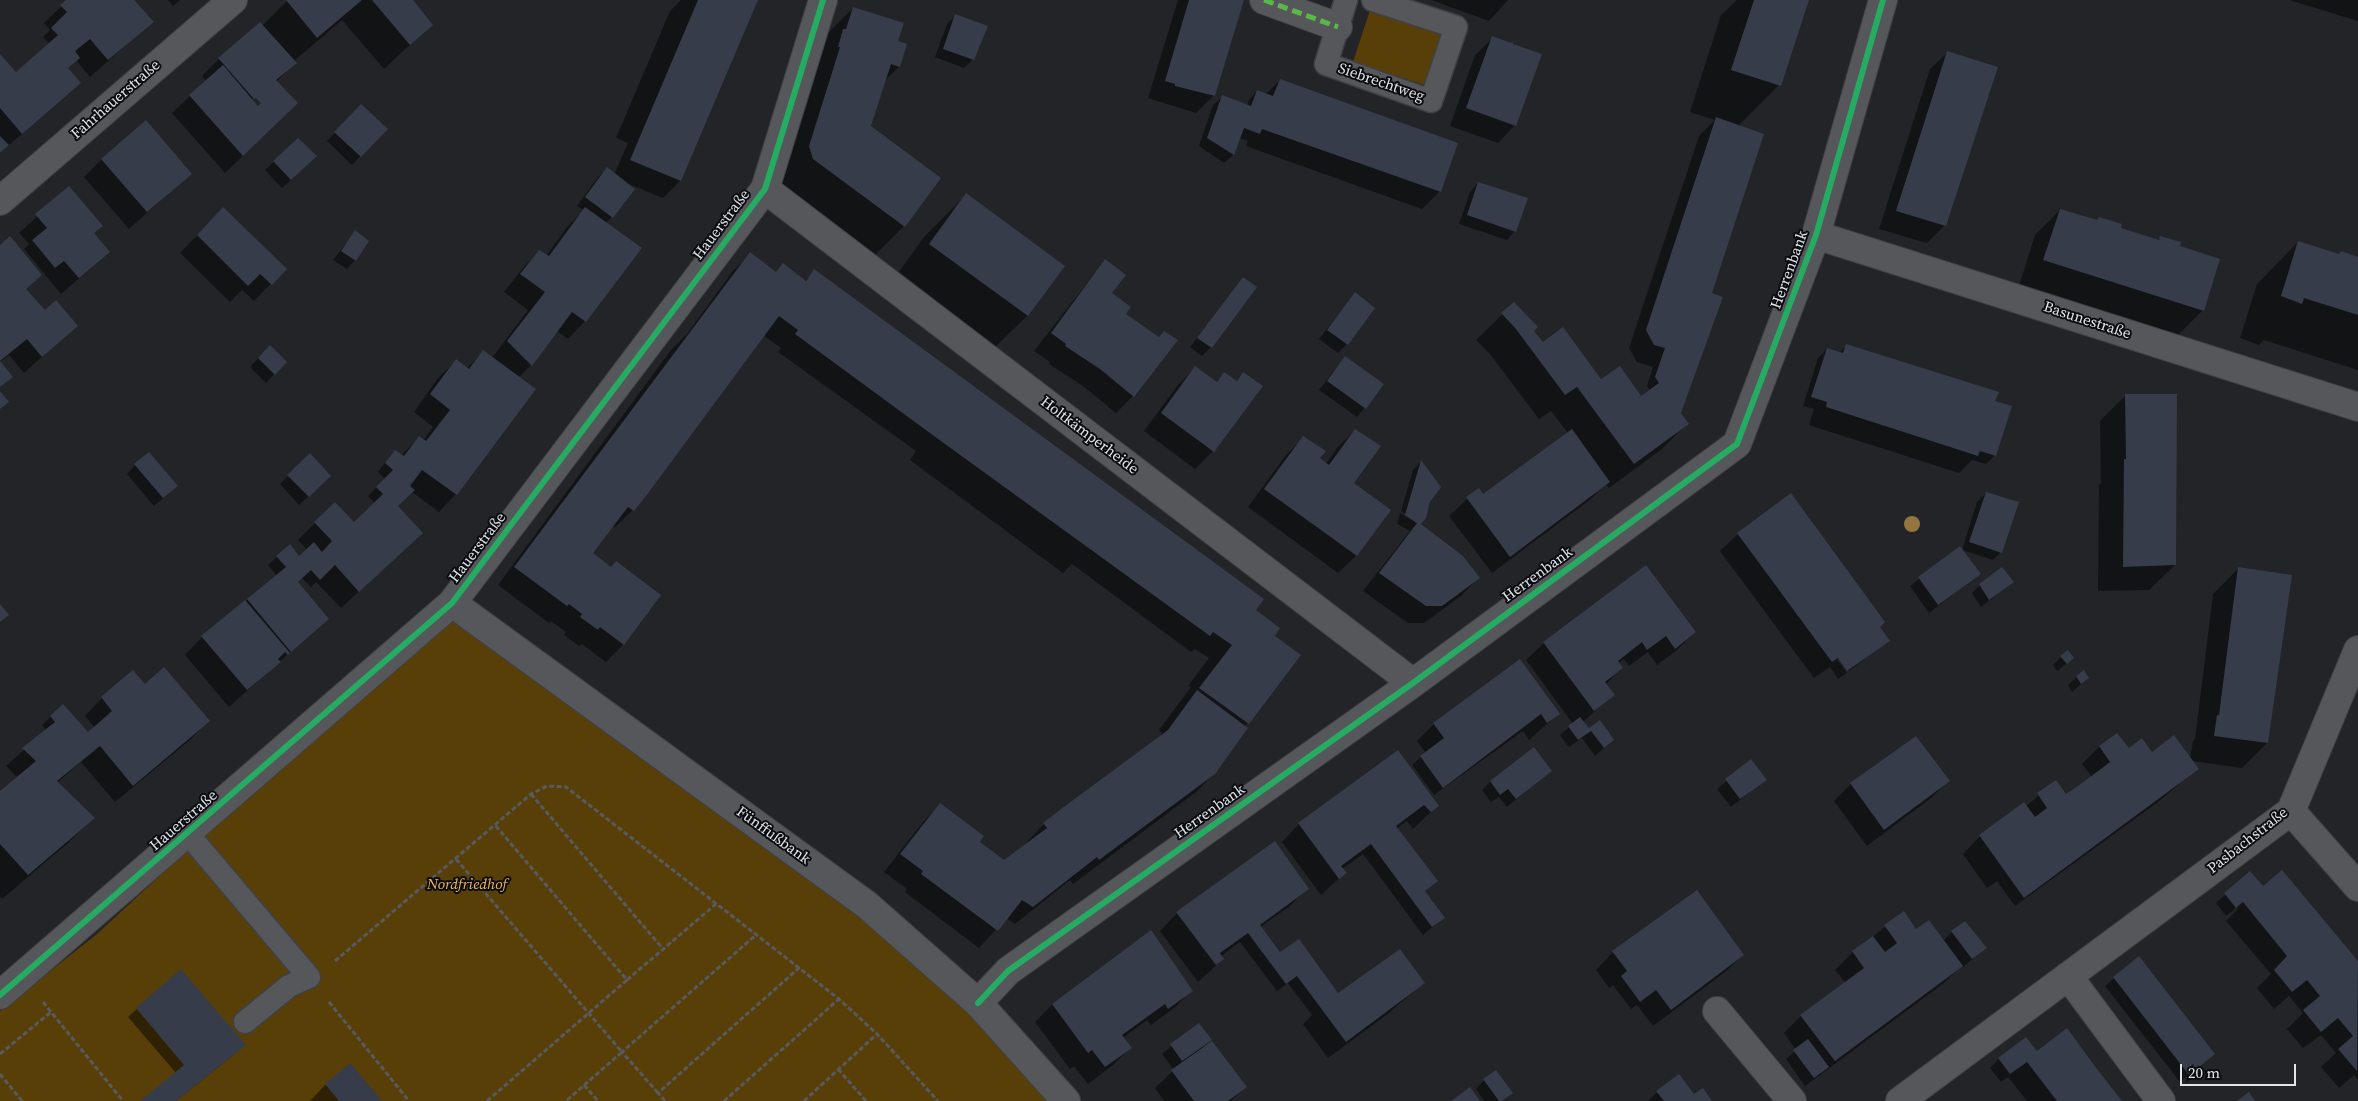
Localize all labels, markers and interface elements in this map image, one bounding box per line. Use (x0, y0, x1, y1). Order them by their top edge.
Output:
street label: Fahrhauerstraße (68, 57, 164, 143)
street label: Siebrechtweg (1336, 60, 1426, 106)
street label: Hauerstraße (690, 186, 754, 264)
street label: Herrenbank (1768, 228, 1812, 312)
street label: Basunestraße (2041, 298, 2133, 344)
street label: Holtkämperheide (1037, 393, 1141, 479)
street label: Hauerstraße (446, 509, 510, 587)
street label: Herrenbank (1500, 544, 1576, 606)
street label: Herrenbank (1171, 781, 1249, 843)
street label: Hauerstraße (147, 787, 221, 855)
street label: Fünffußbank (733, 803, 813, 869)
street label: Pasbachstraße (2204, 804, 2292, 878)
park label: Nordfriedhof (427, 876, 507, 894)
scale bar (2183, 1054, 2299, 1086)
text: 20 m (2188, 1062, 2220, 1083)

